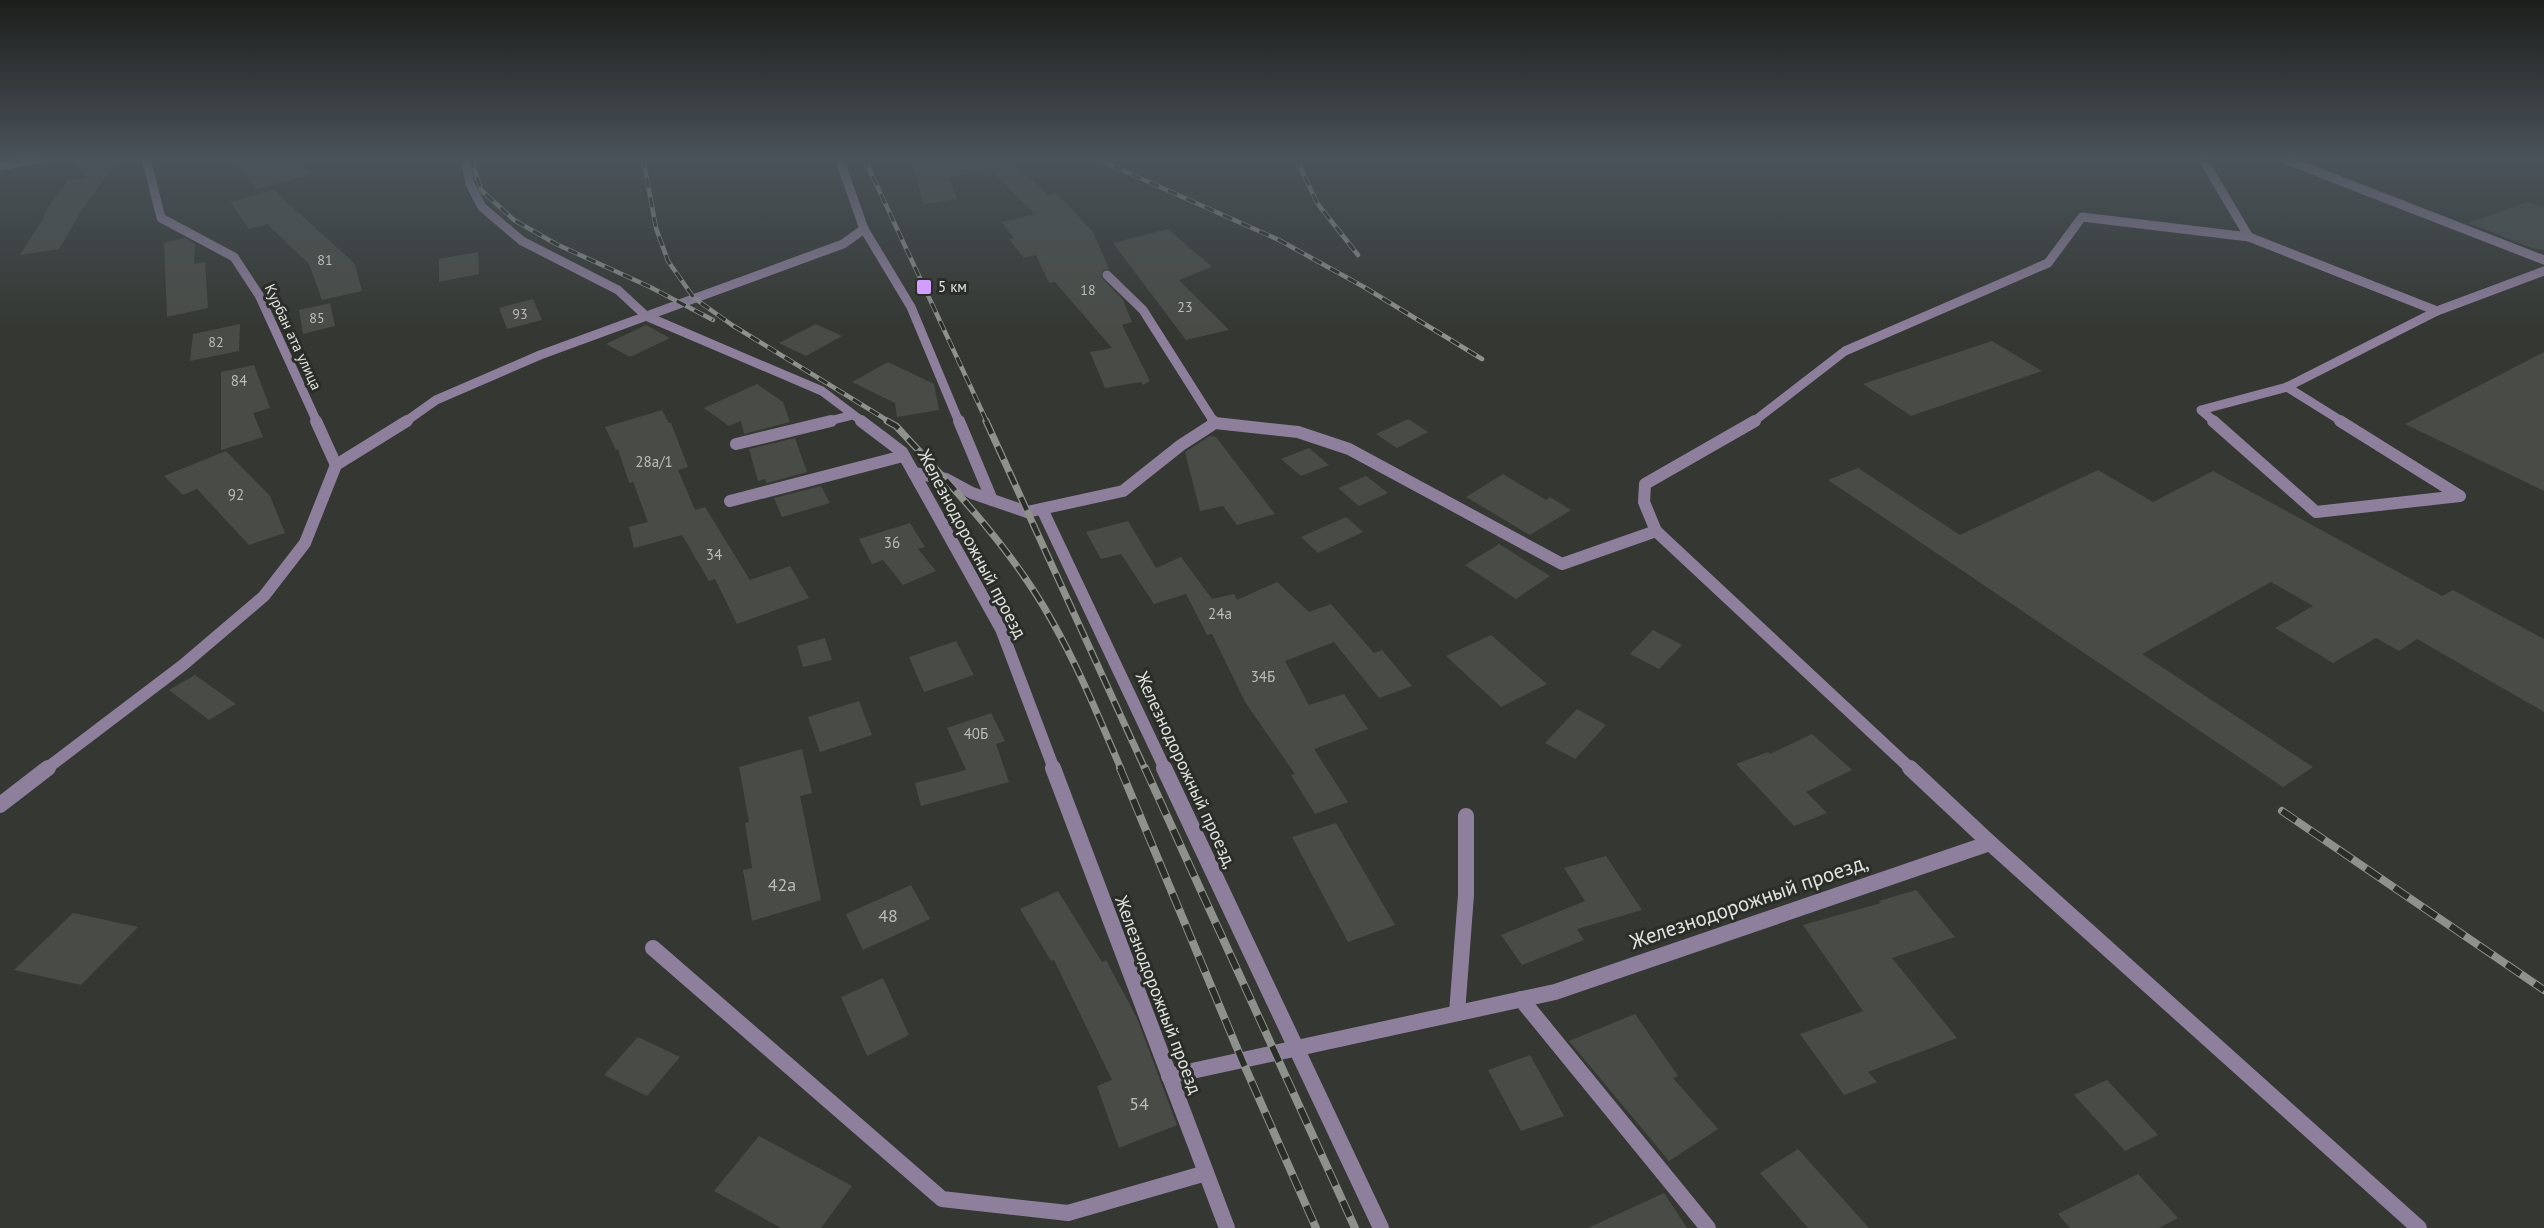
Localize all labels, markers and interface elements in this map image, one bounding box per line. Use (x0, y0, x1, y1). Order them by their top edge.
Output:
house number: 81 (317, 251, 333, 269)
place label: 5 км (938, 277, 967, 296)
marker: 5 км (915, 278, 933, 296)
street label: Курбан ата улица (261, 281, 326, 393)
house number: 18 (1080, 281, 1096, 299)
house number: 23 (1177, 298, 1193, 316)
house number: 93 (512, 305, 528, 323)
house number: 85 (309, 309, 325, 327)
house number: 82 (208, 333, 224, 351)
house number: 84 (231, 371, 247, 390)
street label: Железнодорожный проезд (912, 444, 1032, 642)
house number: 28а/1 (635, 452, 673, 471)
house number: 92 (228, 485, 244, 504)
house number: 36 (884, 533, 900, 552)
house number: 34 (706, 545, 722, 564)
house number: 24а (1208, 604, 1232, 623)
street label: Железнодорожный проезд, (1130, 667, 1242, 872)
house number: 34Б (1251, 667, 1275, 686)
house number: 40Б (964, 724, 988, 743)
street label: Железнодорожный проезд, (1625, 848, 1872, 955)
house number: 42а (768, 873, 796, 896)
street label: Железнодорожный проезд (1110, 891, 1207, 1097)
house number: 48 (878, 904, 898, 927)
house number: 54 (1129, 1092, 1149, 1115)

